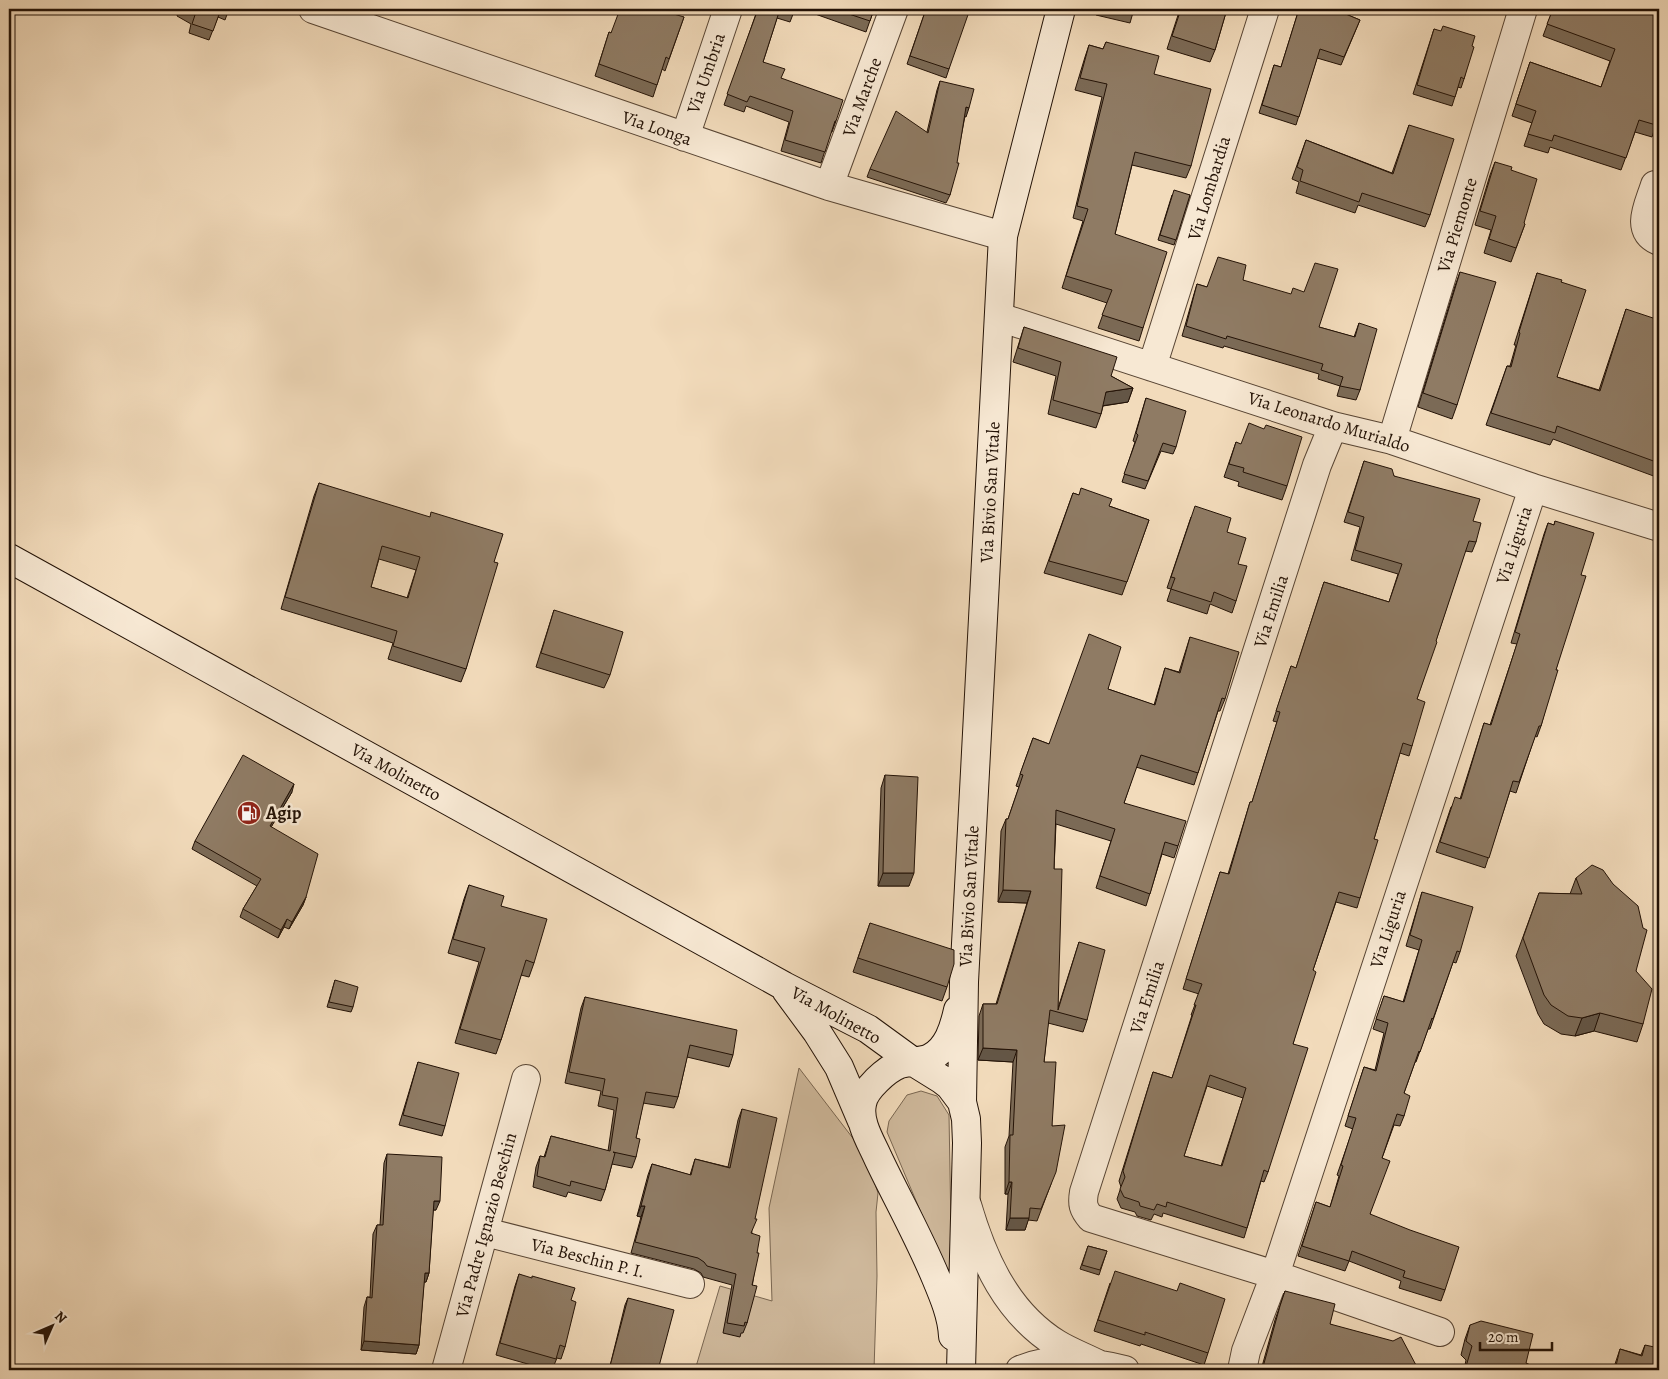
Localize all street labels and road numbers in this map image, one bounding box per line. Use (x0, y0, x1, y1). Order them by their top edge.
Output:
street label: Via Umbria (681, 29, 731, 117)
street label: Via Marche (836, 54, 887, 141)
street label: Via Longa (618, 105, 696, 151)
street label: Via Lombardia (1181, 132, 1236, 244)
street label: Via Piemonte (1431, 175, 1483, 276)
street label: Via Leonardo Murialdo (1244, 386, 1413, 458)
street label: Via Bivio San Vitale (974, 421, 1006, 564)
street label: Via Liguria (1490, 502, 1538, 588)
street label: Via Emilia (1248, 571, 1294, 651)
street label: Via Molinetto (346, 737, 445, 807)
street label: Via Bivio San Vitale (953, 825, 985, 968)
street label: Via Liguria (1364, 886, 1412, 972)
street label: Via Emilia (1124, 957, 1170, 1037)
street label: Via Molinetto (786, 980, 885, 1050)
street label: Via Padre Ignazio Beschin (449, 1130, 522, 1321)
street label: Via Beschin P. I. (528, 1232, 647, 1284)

